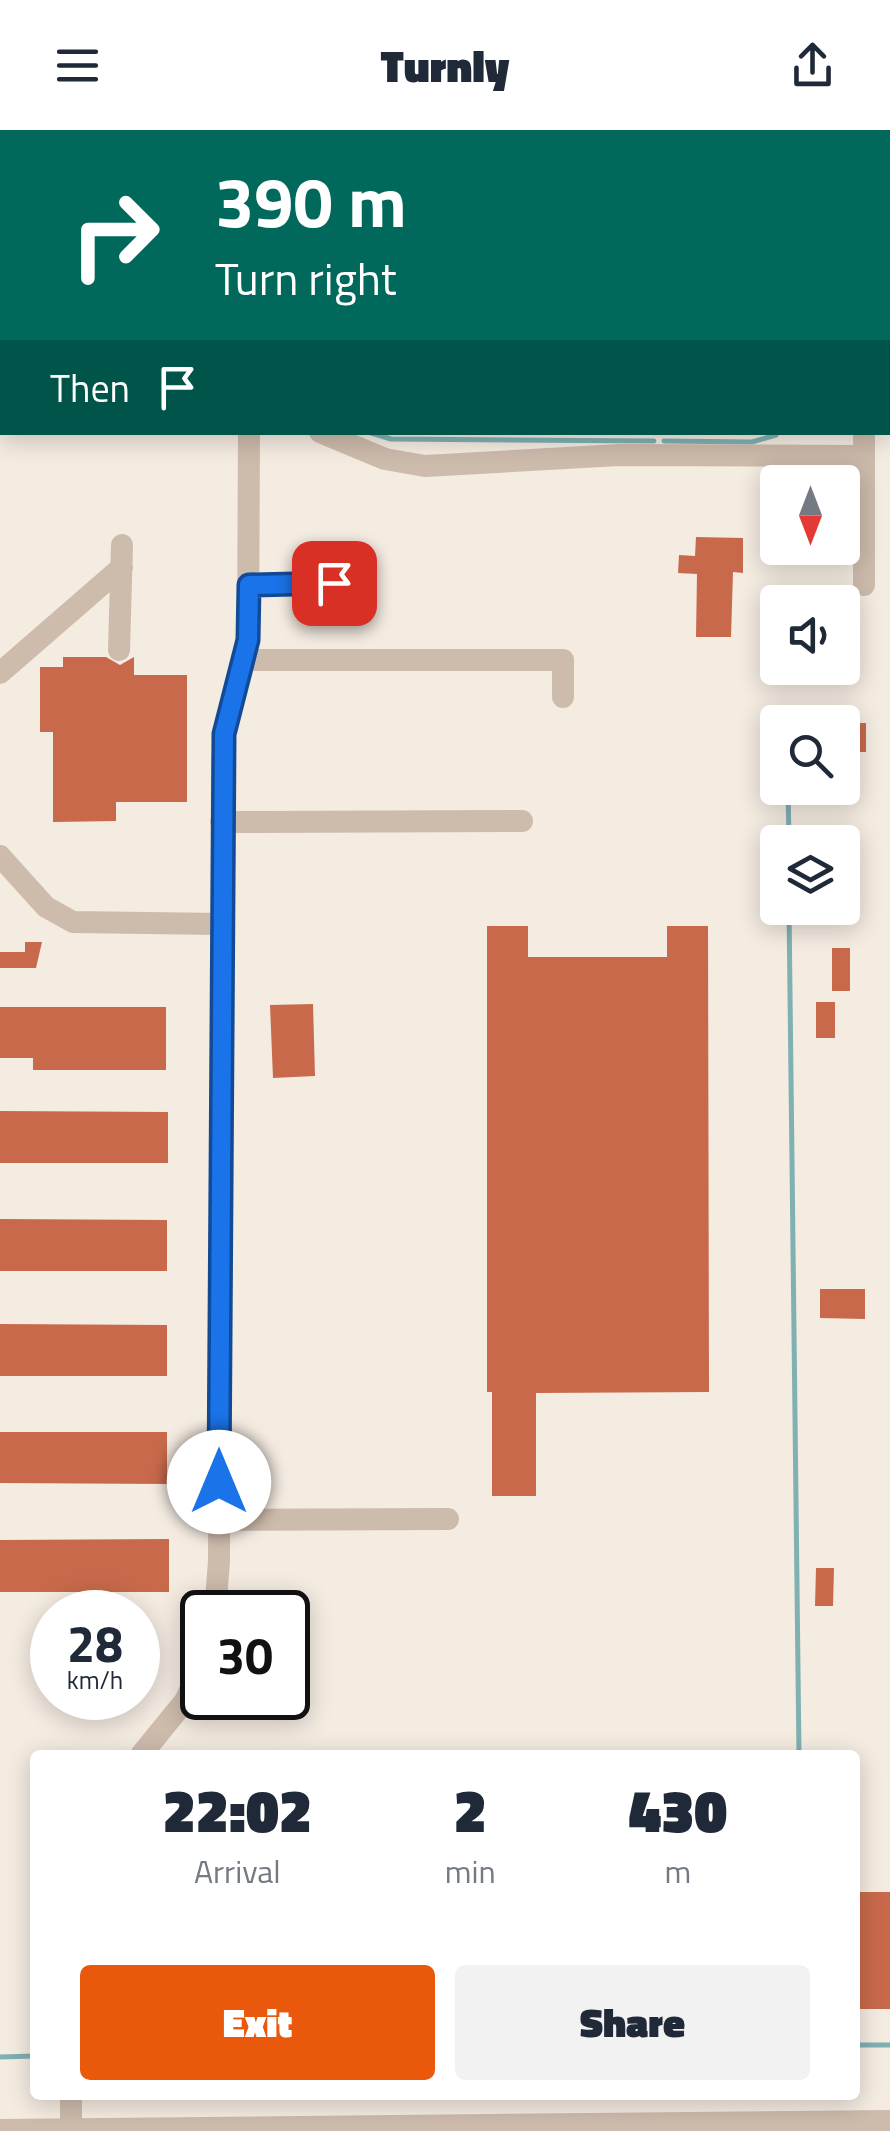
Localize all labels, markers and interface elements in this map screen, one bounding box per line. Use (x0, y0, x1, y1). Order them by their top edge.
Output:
text: Turnly (381, 31, 509, 99)
icon: menu (50, 38, 105, 93)
icon: share (785, 38, 840, 93)
text: 390 m (215, 148, 407, 254)
icon: right (50, 170, 180, 300)
text: Turn right (215, 244, 397, 312)
text: Then (50, 359, 130, 417)
icon: arrive (150, 360, 205, 415)
north arrow (760, 465, 860, 565)
map controls (760, 465, 860, 925)
pin (292, 541, 377, 626)
icon: arrive (307, 556, 362, 611)
button: sound (760, 585, 860, 685)
button: search (760, 705, 860, 805)
button: layers (760, 825, 860, 925)
position arrow (167, 1430, 271, 1534)
speed limit sign: 30 (180, 1590, 310, 1720)
text: 28 (67, 1605, 123, 1681)
text: km/h (67, 1661, 123, 1699)
text: 22:02 (163, 1764, 312, 1855)
text: 2 (454, 1764, 487, 1855)
text: 430 (628, 1764, 727, 1855)
text: Arrival (194, 1847, 281, 1895)
text: min (445, 1847, 496, 1895)
text: m (664, 1847, 691, 1895)
button: Exit (80, 1965, 435, 2080)
button: Share (455, 1965, 810, 2080)

